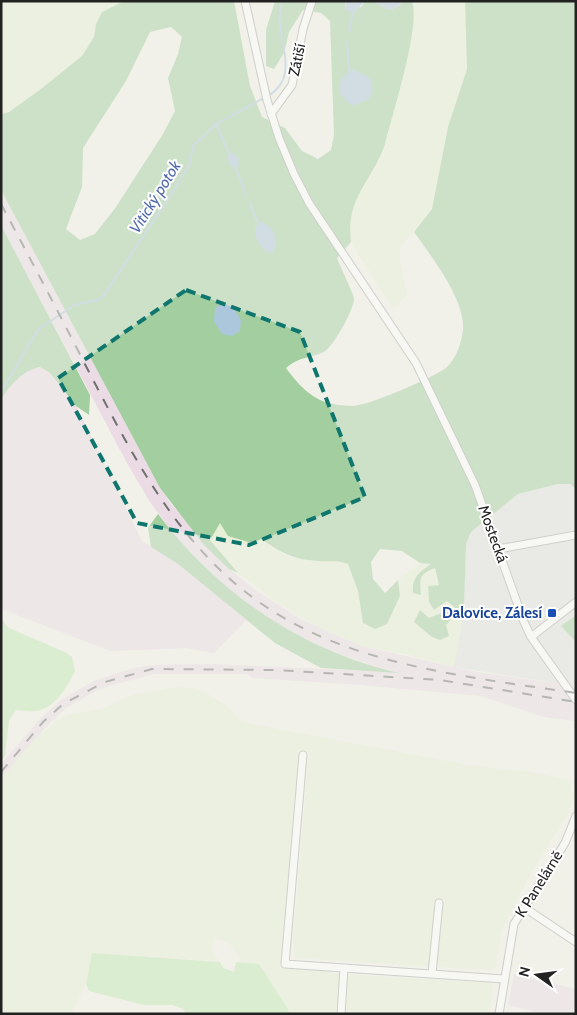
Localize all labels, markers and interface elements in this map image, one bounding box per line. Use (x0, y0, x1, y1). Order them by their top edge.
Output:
street label: Zátiší (285, 42, 309, 78)
water label: Vitický potok (125, 156, 185, 237)
street label: Mostecká (474, 503, 512, 566)
place label: Dalovice, Zálesí (442, 604, 542, 622)
marker: Dalovice, Zálesí (546, 607, 558, 619)
street label: K Panelárně (511, 847, 567, 921)
north arrow (512, 950, 562, 1000)
text: N (514, 965, 534, 979)

